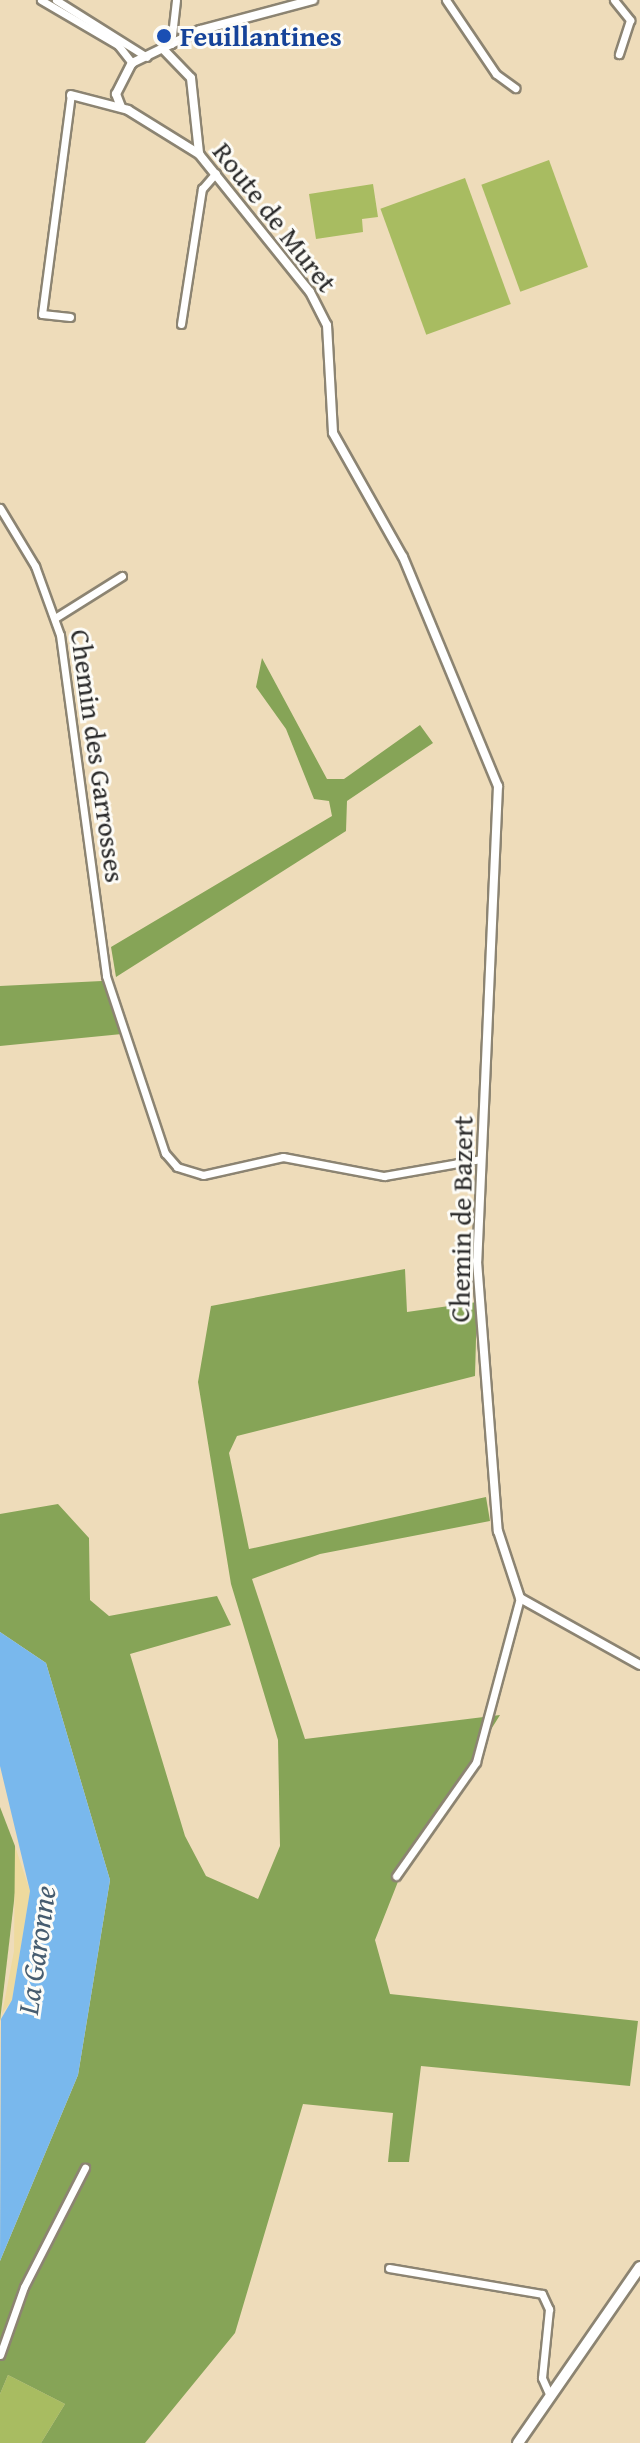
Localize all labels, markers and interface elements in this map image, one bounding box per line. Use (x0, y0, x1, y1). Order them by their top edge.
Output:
place label: Feuillantines (180, 19, 342, 53)
marker: Feuillantines (155, 27, 173, 45)
street label: Route de Muret (206, 135, 344, 299)
street label: Chemin des Garrosses (64, 627, 132, 885)
street label: Chemin de Bazert (442, 1115, 480, 1323)
water label: La Garonne (9, 1883, 63, 2017)

